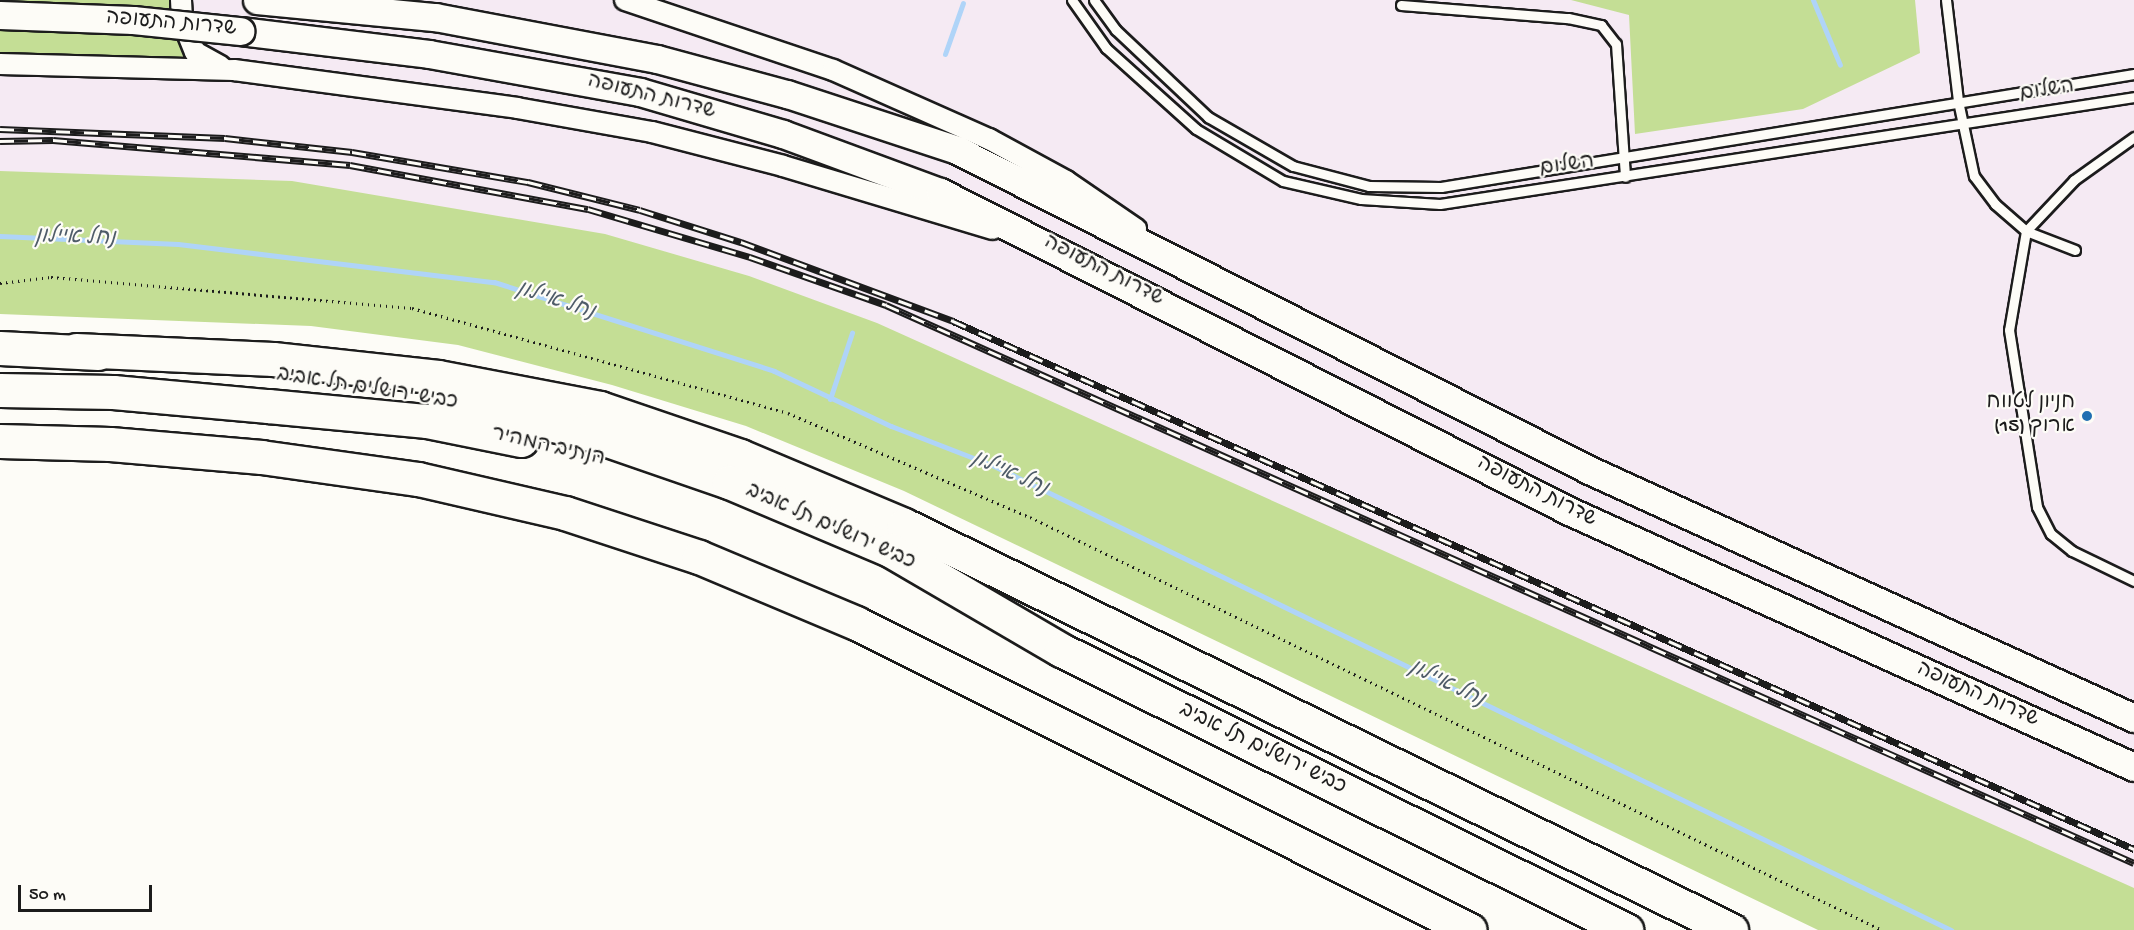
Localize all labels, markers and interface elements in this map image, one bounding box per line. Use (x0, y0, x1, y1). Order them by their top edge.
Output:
street label: שדרות התעופה (105, 7, 237, 43)
street label: שדרות התעופה (584, 70, 718, 126)
street label: השלום (2018, 75, 2076, 109)
street label: השלום (1538, 151, 1596, 183)
water label: נחל איילון (34, 224, 116, 254)
street label: שדרות התעופה (1039, 231, 1167, 313)
water label: נחל איילון (512, 277, 598, 327)
street label: כביש ירושלים תל אביב (275, 363, 459, 417)
place label: חניון לטווח ארוך (15) (1986, 391, 2075, 441)
marker: חניון לטווח ארוך (15) (2080, 409, 2094, 423)
street label: הנתיב המהיר (489, 423, 607, 473)
water label: נחל איילון (967, 446, 1051, 504)
street label: שדרות התעופה (1472, 452, 1600, 534)
street label: כביש ירושלים תל אביב (741, 479, 919, 577)
water label: נחל איילון (1404, 655, 1488, 715)
street label: שדרות התעופה (1912, 658, 2042, 734)
street label: כביש ירושלים תל אביב (1174, 699, 1350, 801)
scale bar (21, 873, 154, 911)
text: 50 m (29, 885, 66, 906)

